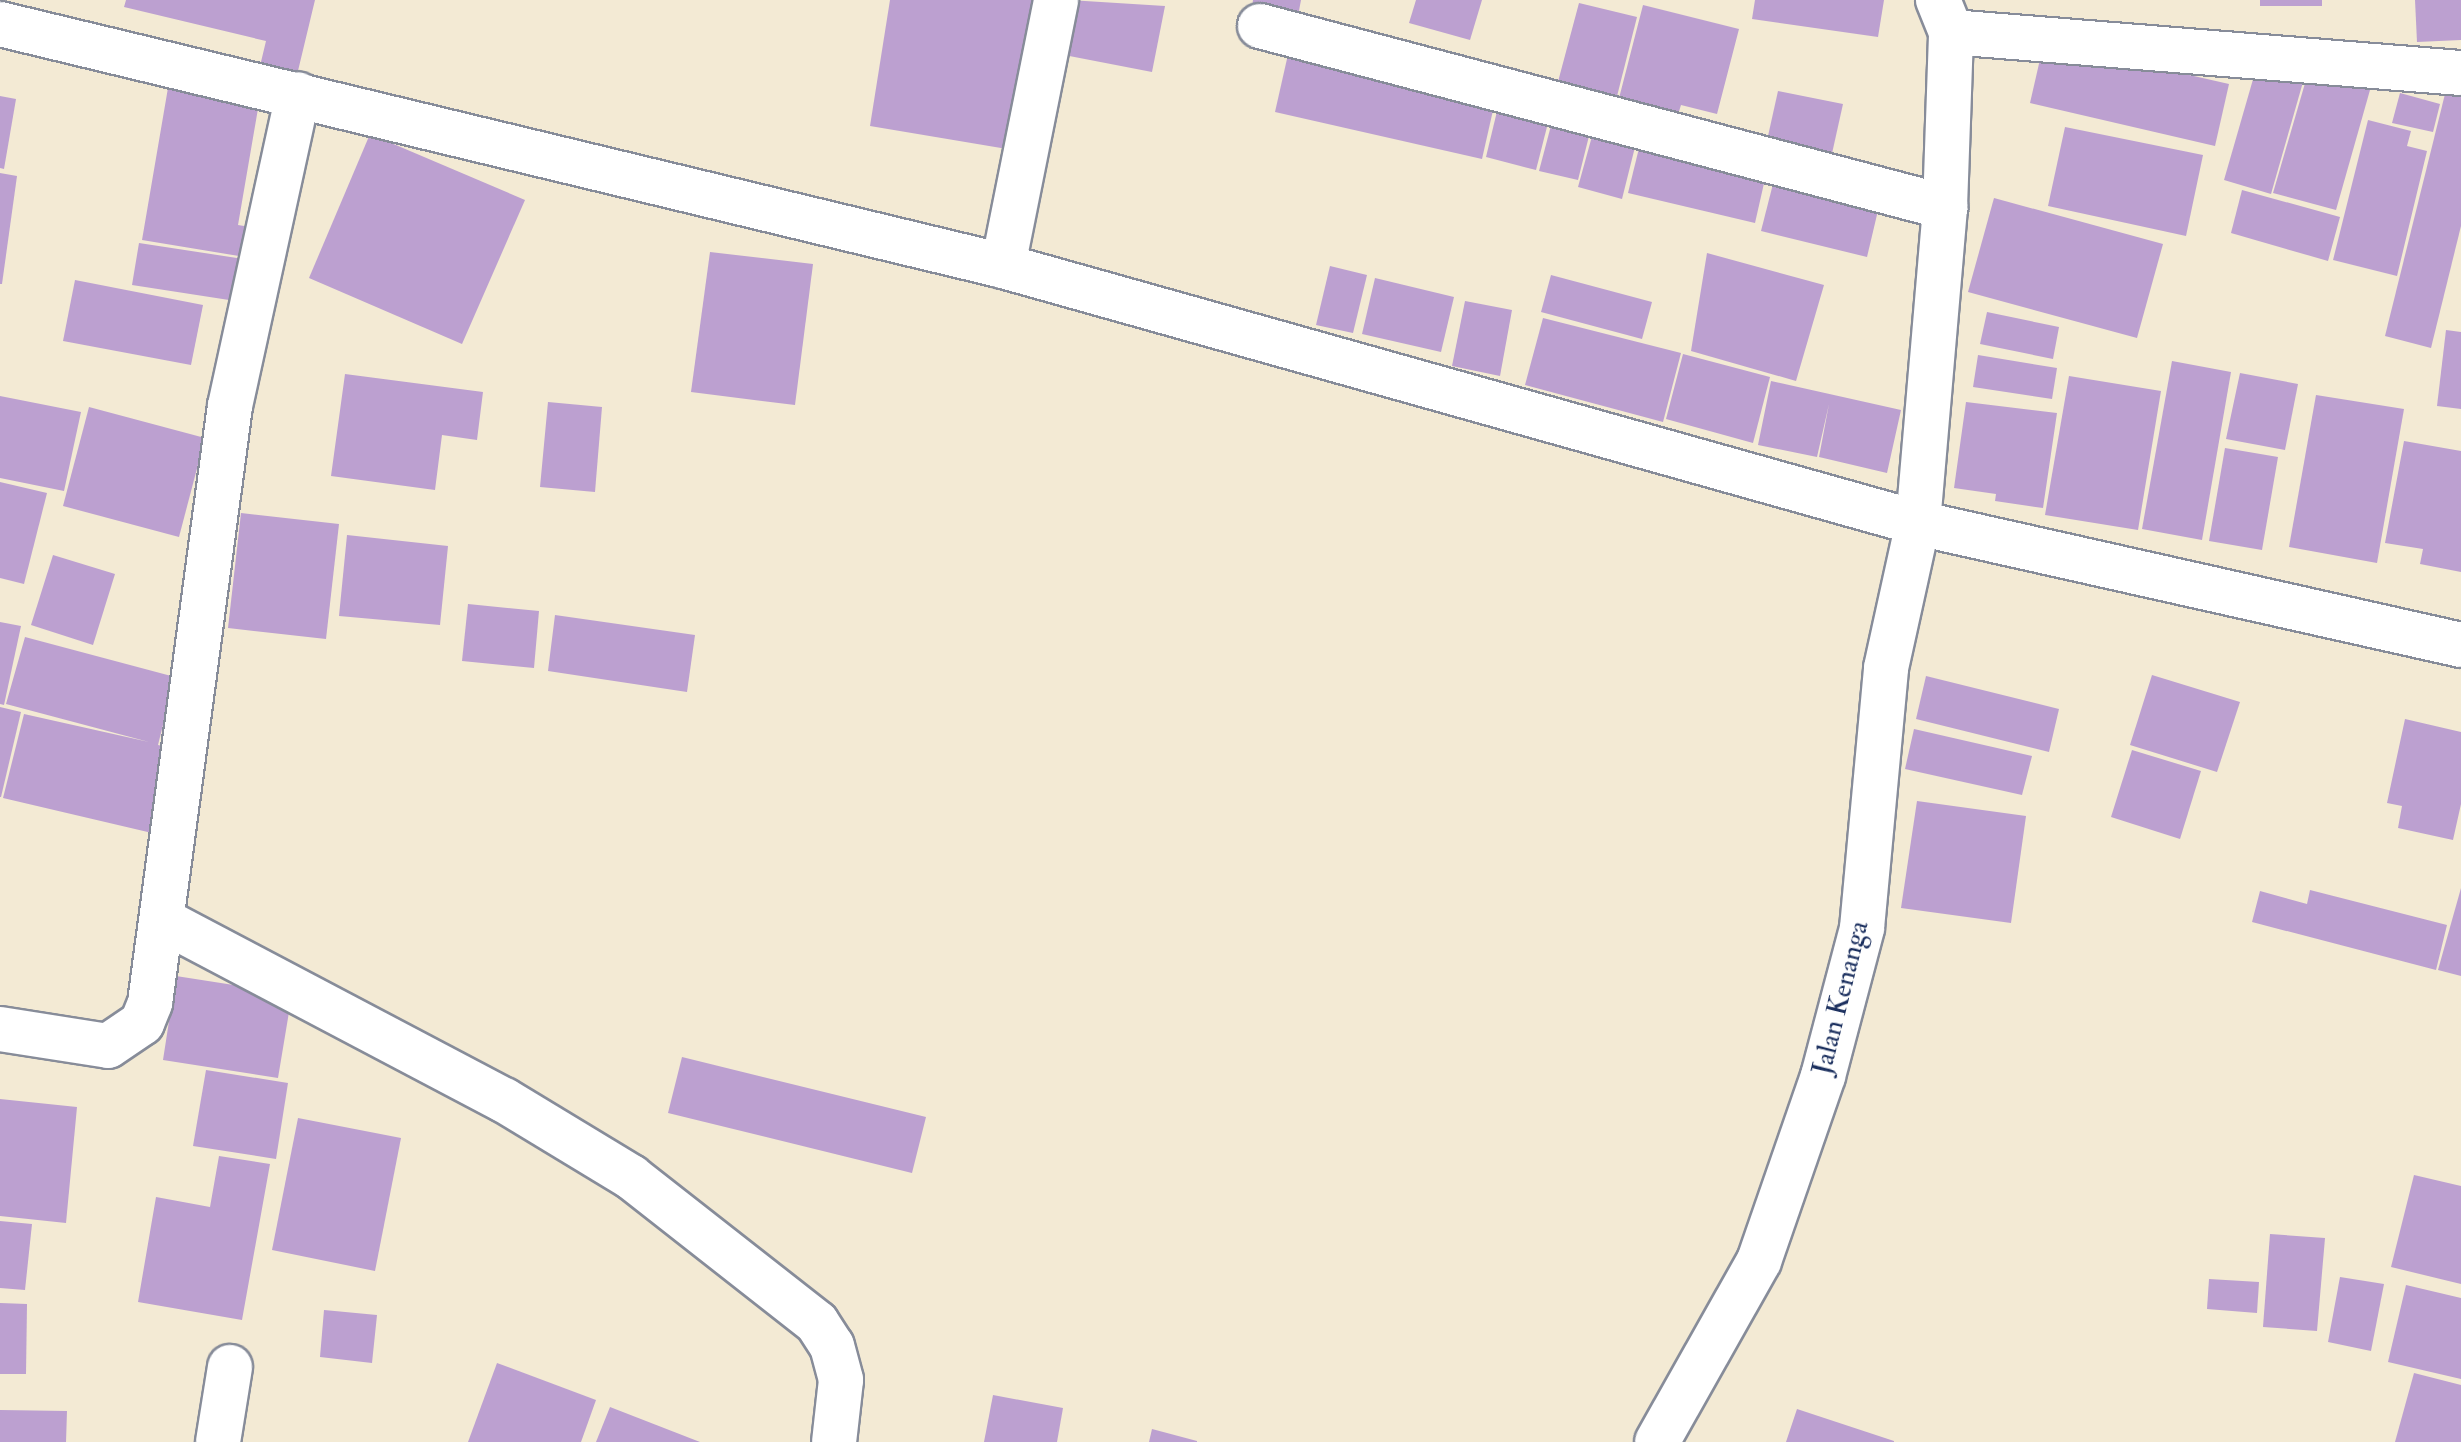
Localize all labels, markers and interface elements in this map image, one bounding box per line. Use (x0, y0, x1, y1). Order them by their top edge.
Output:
street label: Jalan Kenanga (1806, 917, 1876, 1079)

